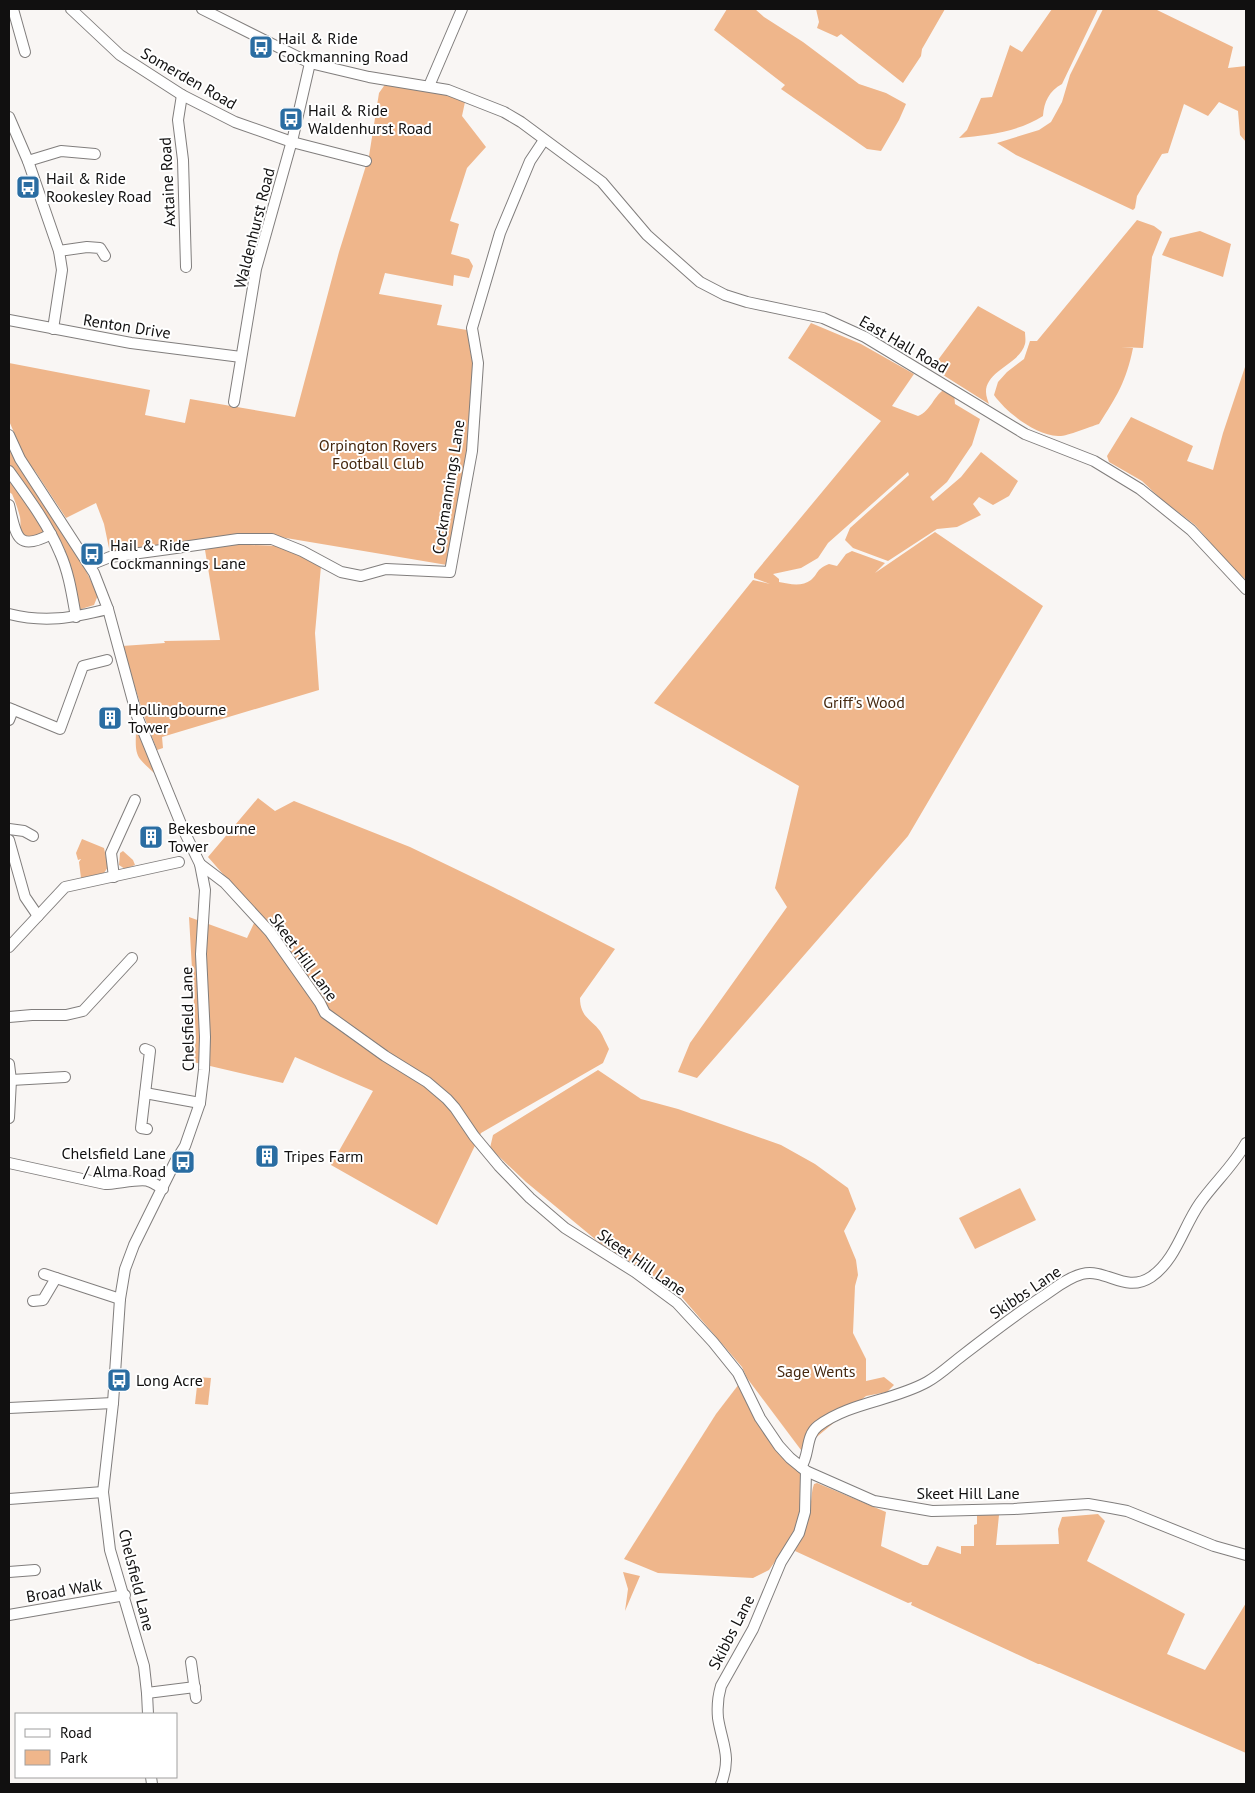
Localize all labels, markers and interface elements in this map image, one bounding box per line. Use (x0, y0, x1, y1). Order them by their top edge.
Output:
place label: Hail & Ride Cockmanning Road (278, 28, 408, 66)
bus stop icon: Hail & Ride Cockmanning Road (248, 34, 274, 60)
street label: Somerden Road (138, 43, 240, 113)
place label: Hail & Ride Waldenhurst Road (308, 100, 432, 138)
bus stop icon: Hail & Ride Waldenhurst Road (278, 106, 304, 132)
street label: Axtaine Road (155, 137, 179, 227)
street label: Waldenhurst Road (229, 166, 279, 290)
place label: Hail & Ride Rookesley Road (46, 168, 152, 206)
bus stop icon: Hail & Ride Rookesley Road (15, 174, 41, 200)
street label: Renton Drive (82, 309, 172, 343)
street label: East Hall Road (856, 311, 952, 377)
street label: Cockmannings Lane (427, 418, 469, 556)
park label: Orpington Rovers Football Club (319, 435, 438, 473)
place label: Hail & Ride Cockmannings Lane (110, 535, 246, 573)
bus stop icon: Hail & Ride Cockmannings Lane (79, 541, 105, 567)
park label: Griff's Wood (823, 692, 905, 712)
place label: Hollingbourne Tower (128, 699, 226, 737)
building icon: Hollingbourne Tower (97, 705, 123, 731)
place label: Bekesbourne Tower (168, 818, 256, 856)
building icon: Bekesbourne Tower (138, 824, 164, 850)
street label: Skeet Hill Lane (266, 909, 342, 1005)
street label: Chelsfield Lane (176, 967, 198, 1071)
place label: Chelsfield Lane / Alma Road (61, 1143, 166, 1181)
building icon: Tripes Farm (254, 1143, 280, 1169)
place label: Tripes Farm (284, 1146, 363, 1166)
bus stop icon: Chelsfield Lane / Alma Road (170, 1149, 196, 1175)
street label: Skeet Hill Lane (594, 1224, 690, 1300)
street label: Skibbs Lane (986, 1261, 1064, 1323)
park label: Sage Wents (777, 1361, 856, 1381)
bus stop icon: Long Acre (106, 1367, 132, 1393)
place label: Long Acre (136, 1370, 203, 1390)
street label: Skeet Hill Lane (916, 1483, 1020, 1503)
street label: Chelsfield Lane (115, 1527, 159, 1633)
street label: Broad Walk (24, 1573, 104, 1607)
street label: Skibbs Lane (704, 1591, 758, 1673)
legend (15, 1713, 178, 1778)
text: Road (60, 1723, 92, 1742)
text: Park (60, 1748, 88, 1767)

